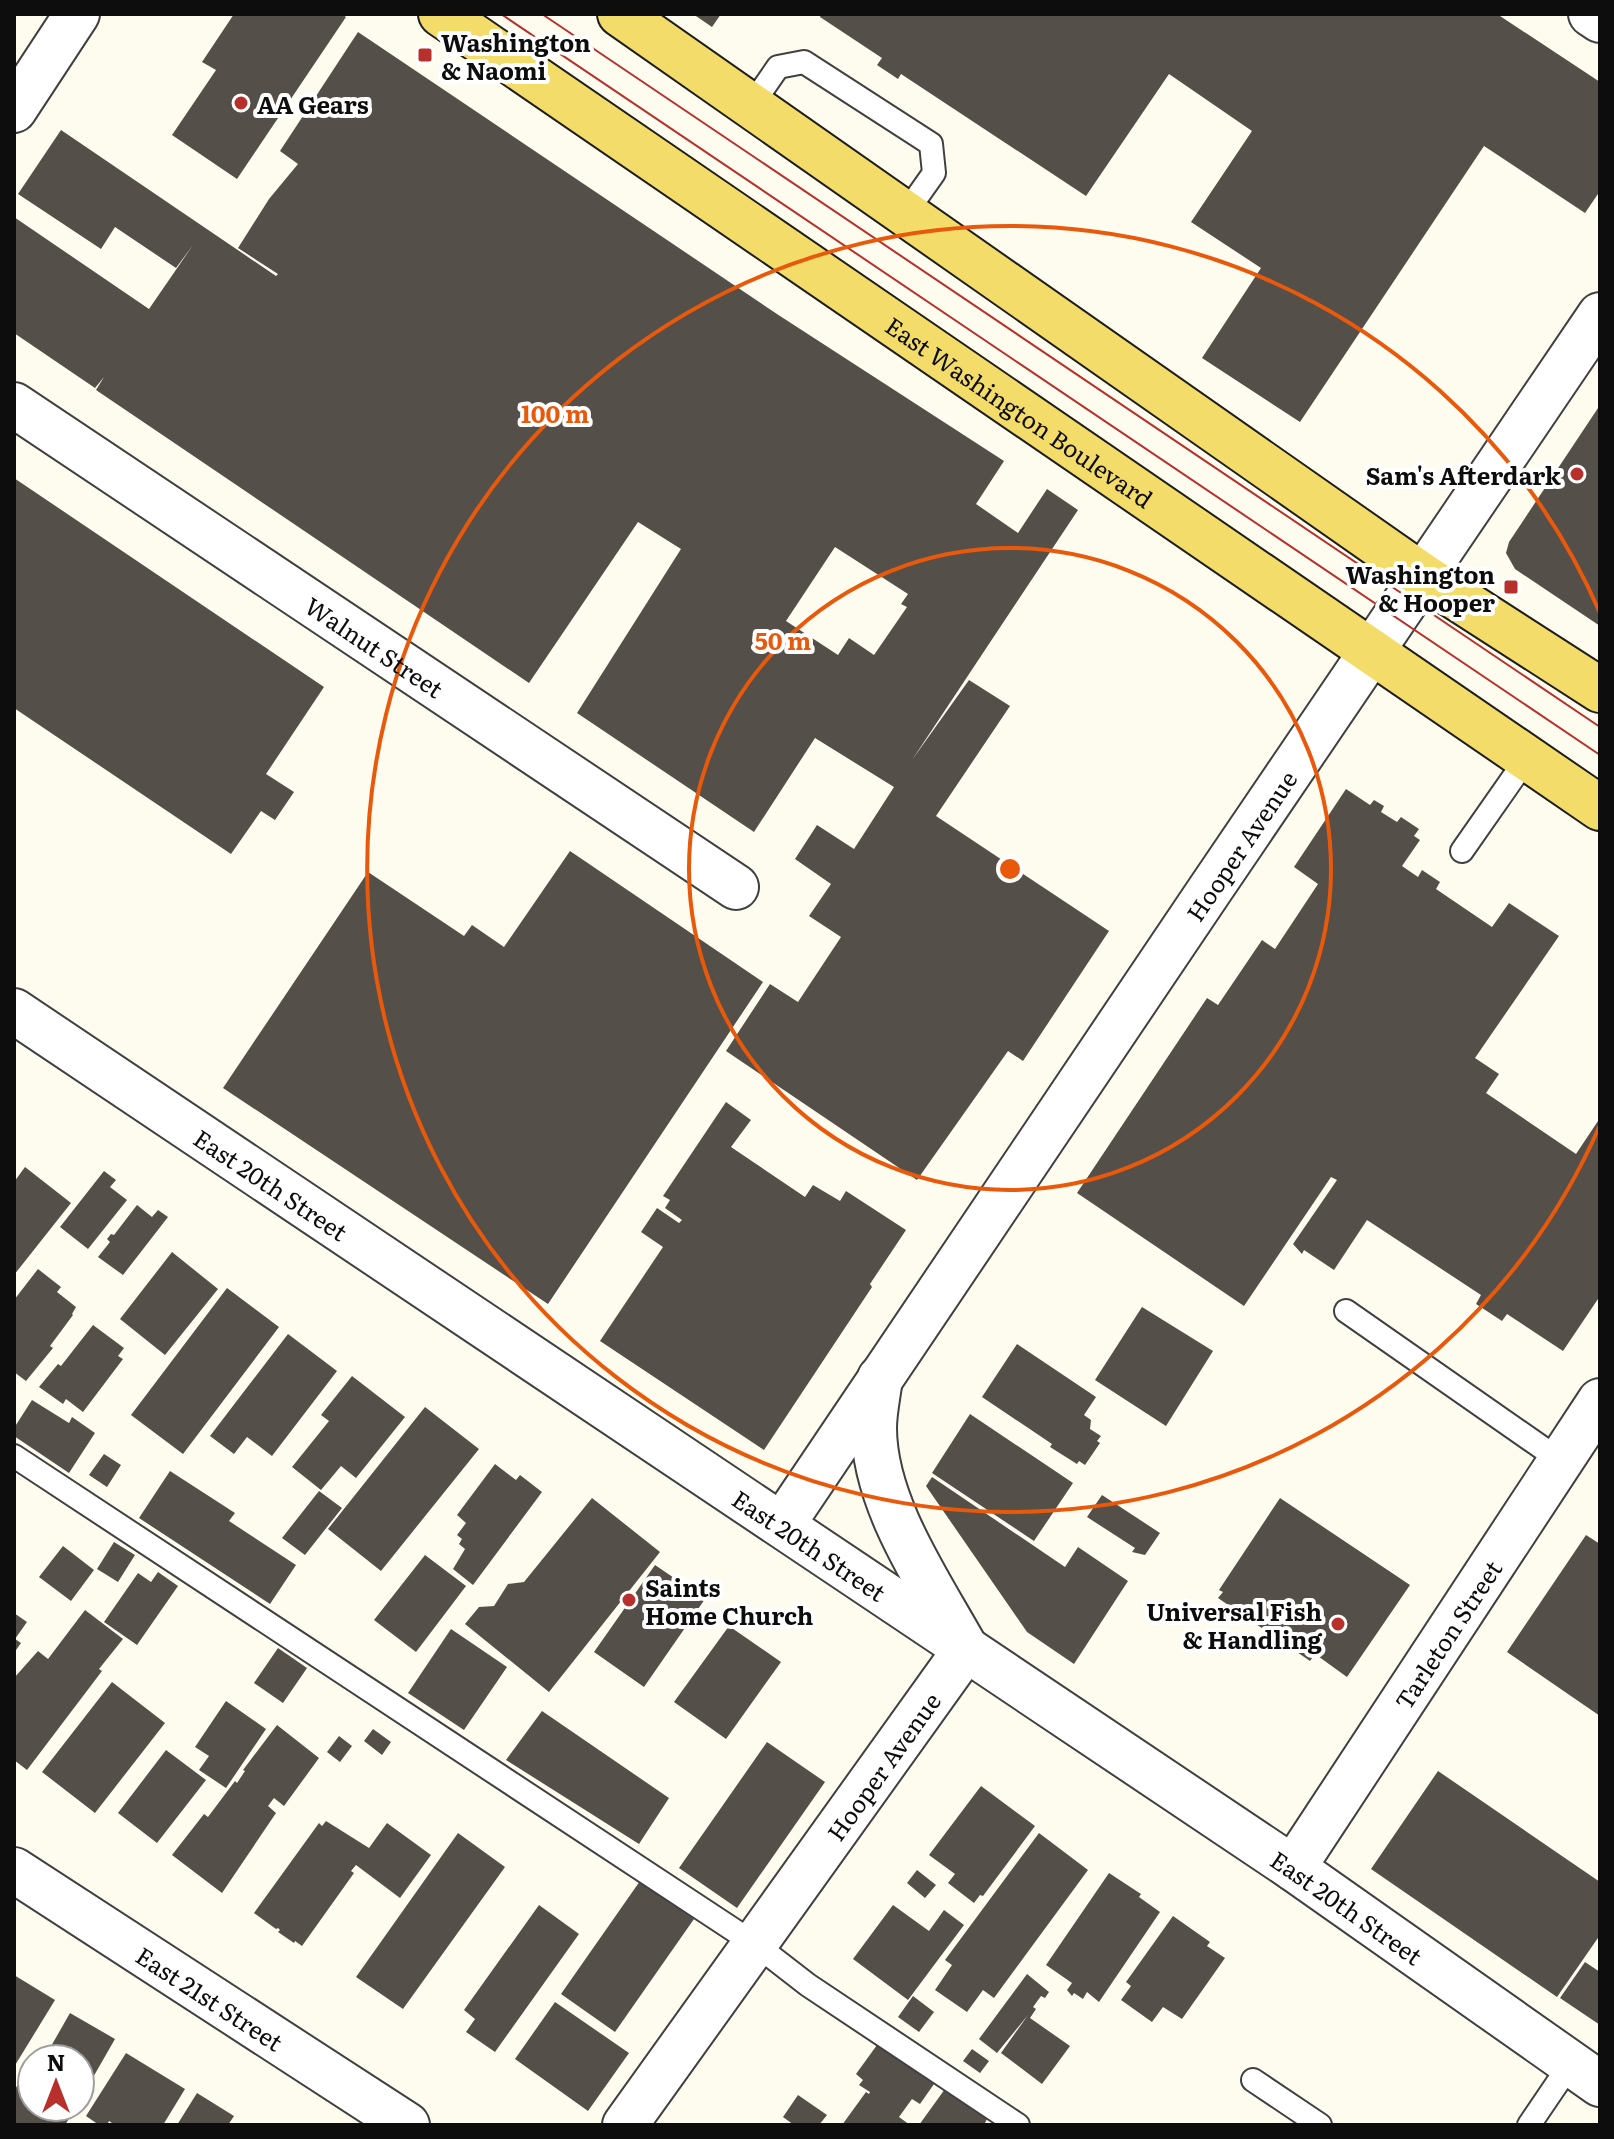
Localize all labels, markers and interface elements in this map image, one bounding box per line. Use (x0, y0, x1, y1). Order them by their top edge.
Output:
place label: Washington & Naomi (441, 24, 591, 87)
marker: Washington & Naomi (416, 46, 434, 64)
place label: AA Gears (257, 86, 369, 121)
marker: AA Gears (232, 94, 250, 112)
street label: East Washington Boulevard (879, 307, 1161, 515)
text: 100 m (521, 395, 589, 430)
place label: Sam's Afterdark (1366, 457, 1562, 492)
marker: Sam's Afterdark (1568, 465, 1586, 483)
place label: Washington & Hooper (1345, 556, 1495, 619)
marker: Washington & Hooper (1502, 578, 1520, 596)
street label: Walnut Street (299, 587, 451, 705)
text: 50 m (755, 622, 811, 657)
street label: Hooper Avenue (1177, 763, 1304, 927)
centre of rings (996, 855, 1024, 883)
street label: East 20th Street (188, 1119, 356, 1248)
street label: East 20th Street (726, 1480, 894, 1609)
street label: Tarleton Street (1385, 1552, 1509, 1716)
place label: Saints Home Church (645, 1569, 813, 1632)
marker: Saints Home Church (620, 1591, 638, 1609)
place label: Universal Fish & Handling (1146, 1593, 1322, 1656)
marker: Universal Fish & Handling (1329, 1615, 1347, 1633)
street label: Hooper Avenue (817, 1684, 948, 1847)
street label: East 20th Street (1264, 1841, 1431, 1972)
street label: East 21st Street (130, 1937, 291, 2058)
north arrow (16, 2043, 96, 2123)
text: N (47, 2045, 65, 2078)

